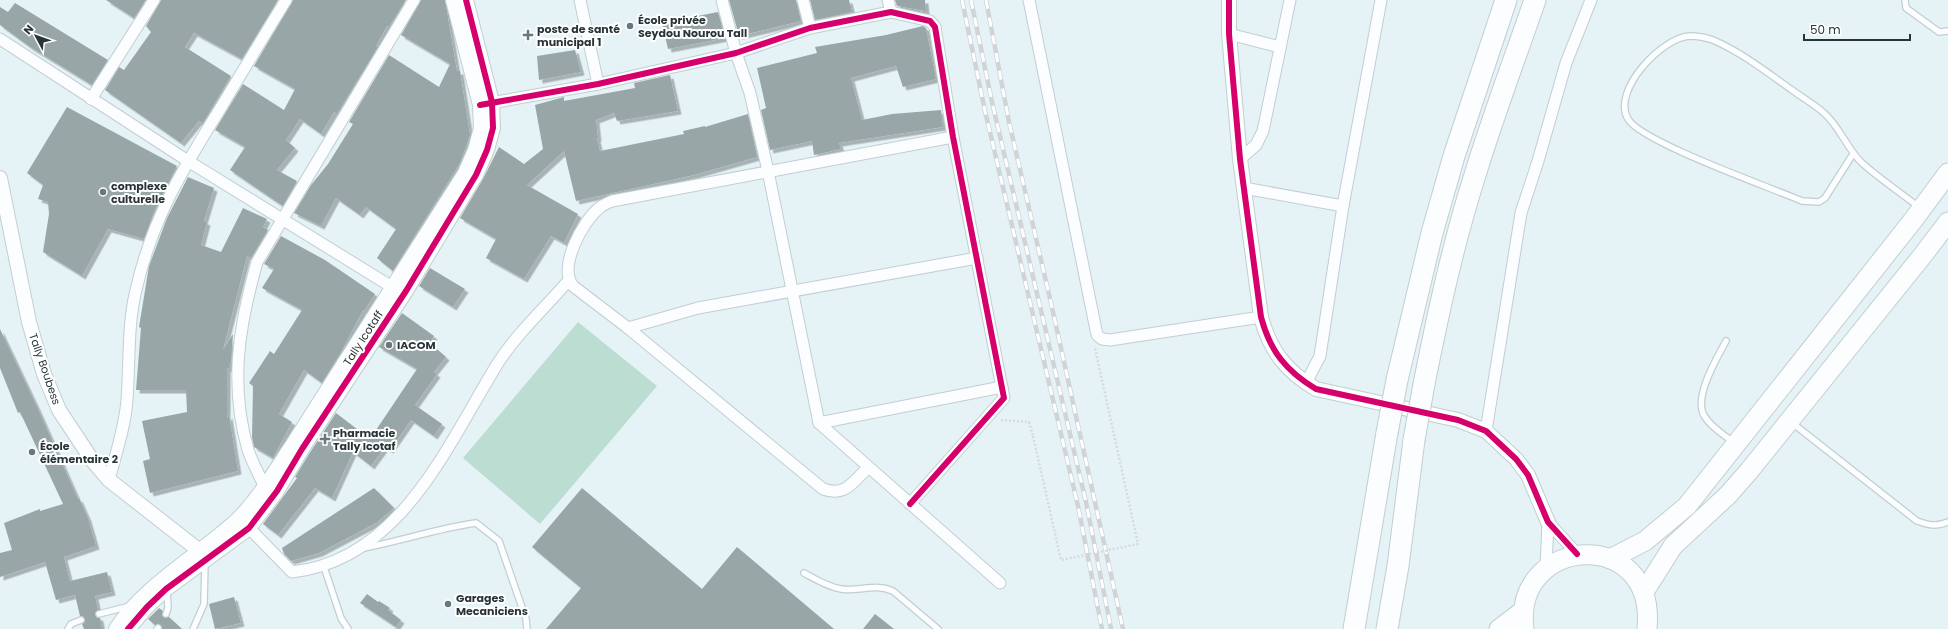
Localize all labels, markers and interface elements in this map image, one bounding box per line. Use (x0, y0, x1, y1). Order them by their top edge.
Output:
place label: École privée Seydou Nourou Tall (638, 12, 747, 41)
north arrow (16, 16, 56, 56)
scale bar (1804, 16, 1910, 42)
text: N (20, 21, 37, 38)
place label: poste de santé municipal 1 (537, 21, 620, 50)
marker: École privée Seydou Nourou Tall (625, 21, 635, 31)
text: 50 m (1810, 21, 1841, 38)
marker: poste de santé municipal 1 (522, 29, 534, 41)
place label: complexe culturelle (111, 178, 167, 207)
marker: complexe culturelle (98, 187, 108, 197)
street label: Tally Icotaff (339, 307, 387, 369)
street label: Tally Boubess (25, 331, 65, 407)
place label: IACOM (397, 337, 435, 353)
marker: IACOM (384, 340, 394, 350)
place label: Pharmacie Tally Icotaf (333, 425, 396, 454)
marker: Pharmacie Tally Icotaf (320, 434, 330, 444)
place label: École élémentaire 2 (40, 438, 118, 467)
marker: École élémentaire 2 (27, 447, 37, 457)
place label: Garages Mecaniciens (456, 590, 528, 619)
marker: Garages Mecaniciens (443, 599, 453, 609)

